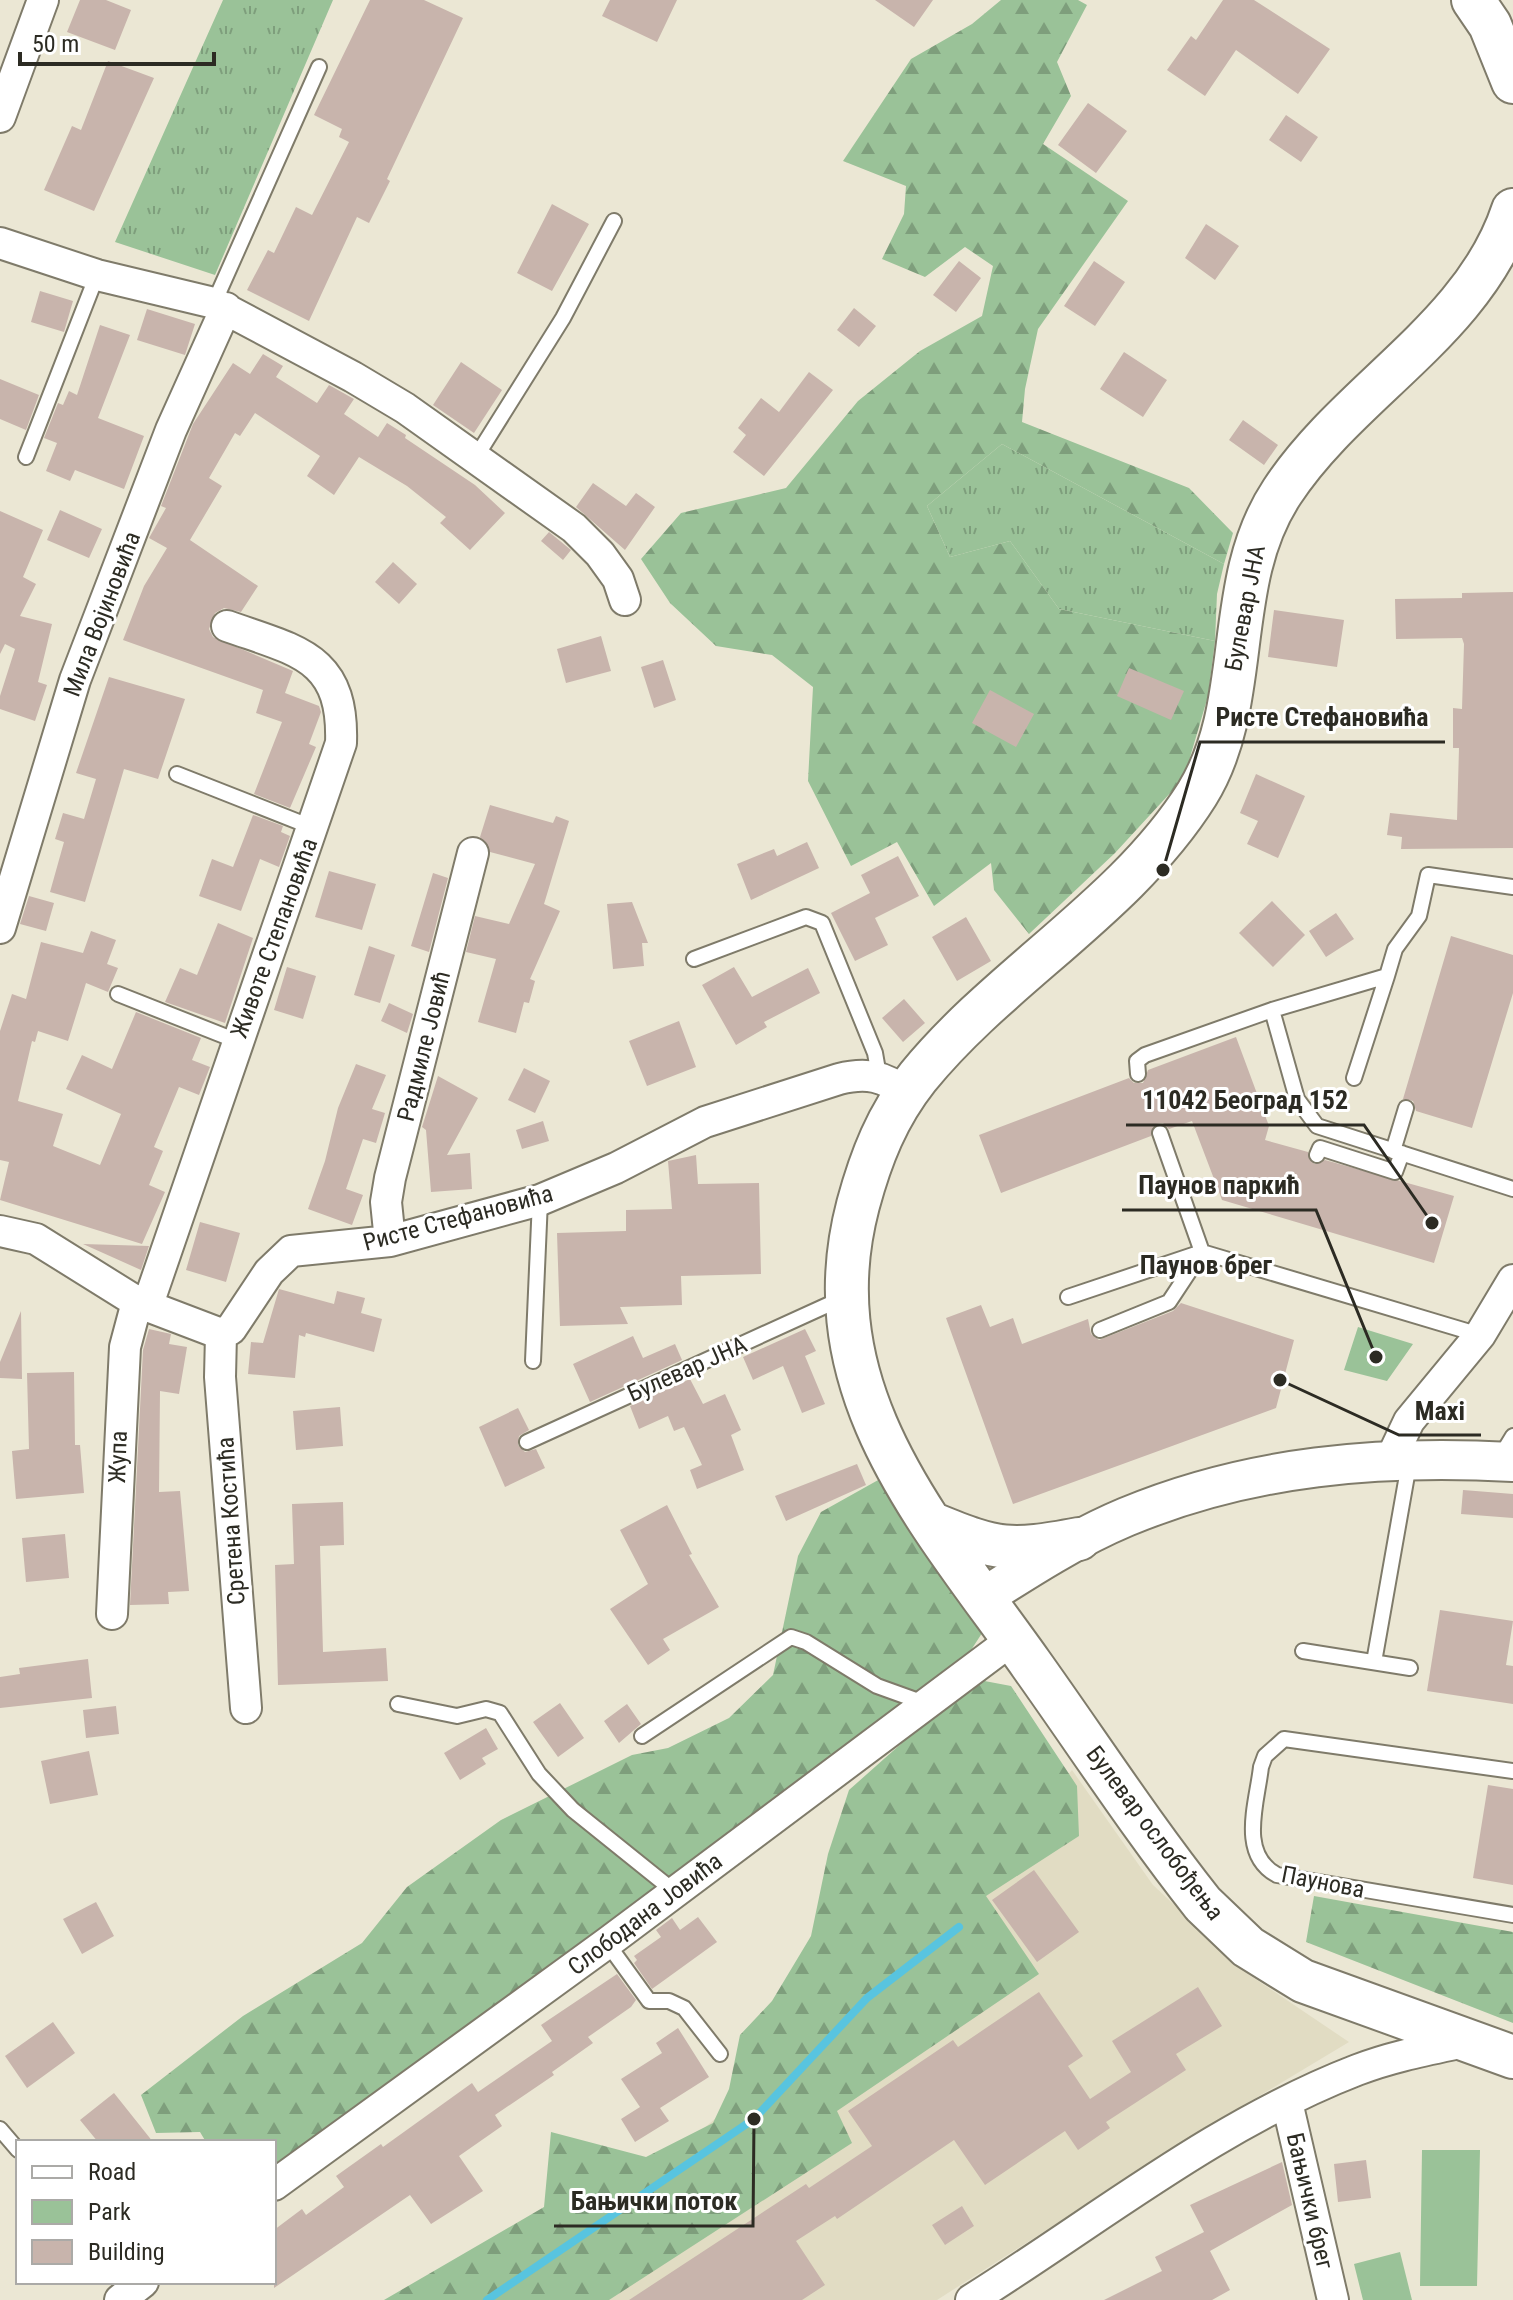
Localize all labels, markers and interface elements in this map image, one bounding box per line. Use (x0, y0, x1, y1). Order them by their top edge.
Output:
scale bar (20, 16, 214, 66)
text: 50 m (32, 30, 79, 58)
street label: Мила Војиновића (58, 528, 146, 700)
street label: Булевар ЈНА (1219, 543, 1271, 673)
callout: Ристе Стефановића (1200, 692, 1445, 742)
text: Ристе Стефановића (1215, 702, 1429, 732)
street label: Животе Степановића (225, 834, 323, 1042)
street label: Радмиле Јовић (392, 968, 456, 1124)
callout: 11042 Београд 152 (1126, 1075, 1364, 1125)
text: 11042 Београд 152 (1142, 1085, 1348, 1115)
callout: Паунов паркић (1122, 1160, 1316, 1210)
text: Паунов паркић (1138, 1170, 1300, 1200)
street label: Ристе Стефановића (360, 1179, 556, 1257)
district label: Паунов брег (1140, 1250, 1272, 1280)
street label: Булевар ЈНА (623, 1330, 751, 1408)
callout: Maxi (1399, 1385, 1481, 1435)
text: Maxi (1415, 1396, 1465, 1426)
street label: Жупа (103, 1430, 133, 1484)
street label: Сретена Костића (211, 1436, 251, 1606)
street label: Булевар ослобођења (1081, 1741, 1229, 1925)
street label: Слободана Јовића (562, 1847, 728, 1981)
street label: Паунова (1279, 1860, 1367, 1904)
street label: Бањички брег (1281, 2130, 1339, 2272)
legend (16, 2140, 276, 2284)
text: Road (88, 2158, 136, 2186)
callout: Бањички поток (554, 2176, 753, 2226)
text: Бањички поток (571, 2186, 737, 2216)
text: Park (88, 2198, 131, 2226)
text: Building (88, 2238, 165, 2266)

